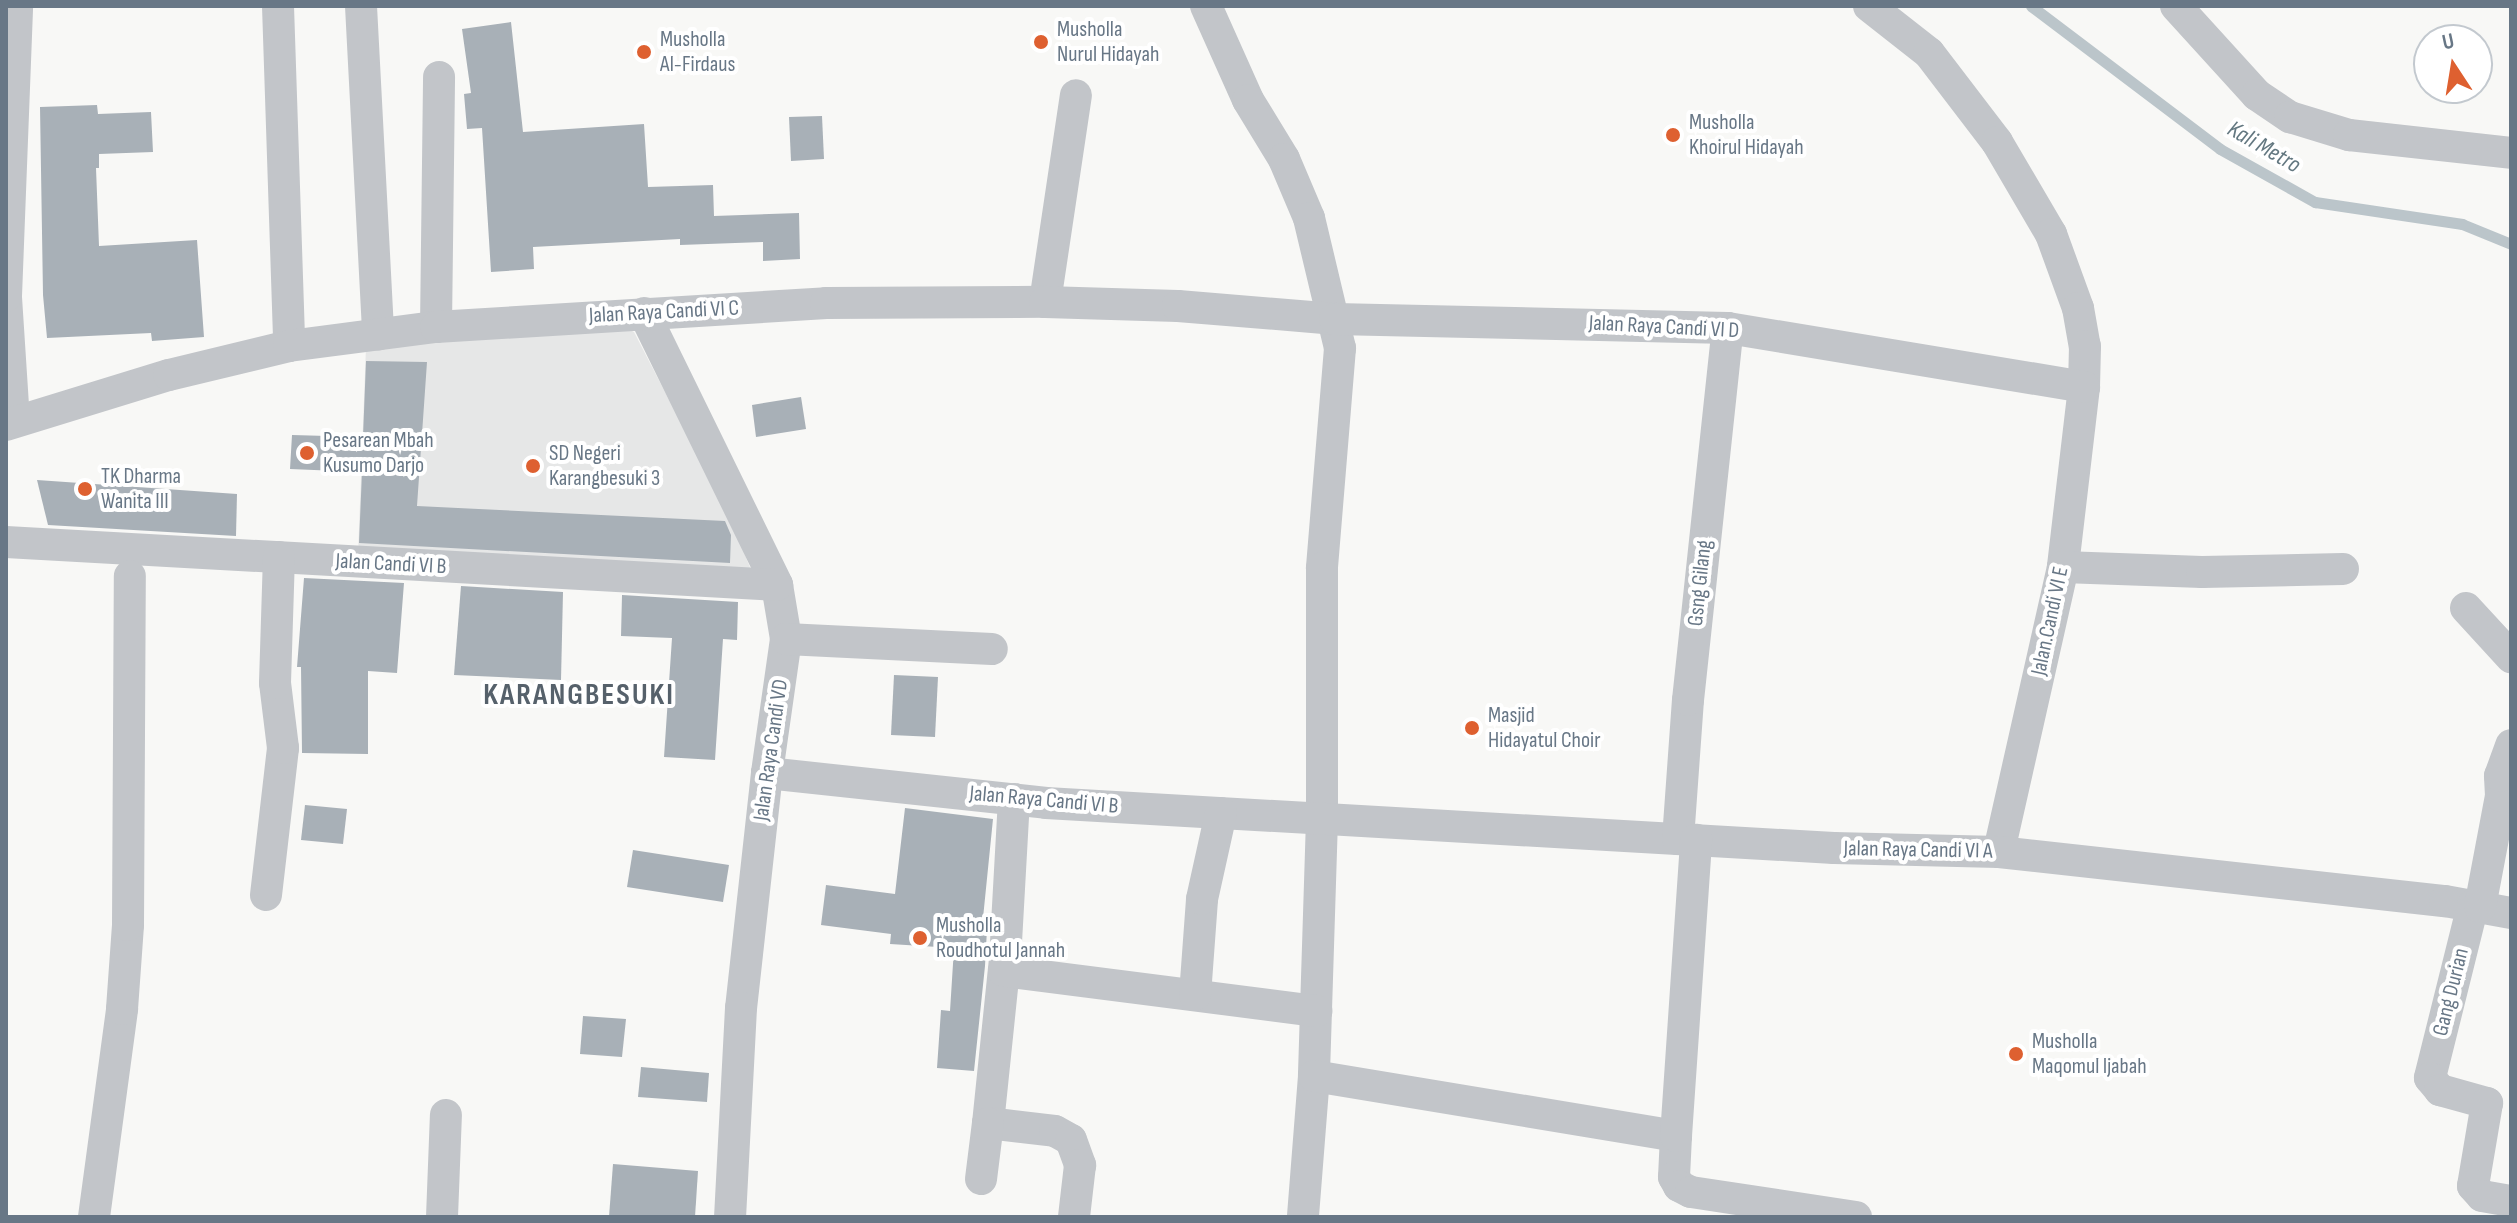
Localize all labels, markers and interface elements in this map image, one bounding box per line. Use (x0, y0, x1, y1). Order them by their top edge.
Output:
place label: Musholla Nurul Hidayah (1057, 16, 1159, 68)
north arrow (2413, 24, 2493, 104)
place label: Musholla Al-Firdaus (660, 26, 735, 78)
text: U (2440, 28, 2457, 56)
marker: Musholla Nurul Hidayah (1032, 33, 1050, 51)
marker: Musholla Al-Firdaus (635, 43, 653, 61)
place label: Musholla Khoirul Hidayah (1689, 109, 1804, 160)
water label: Kali Metro (2222, 115, 2306, 179)
marker: Musholla Khoirul Hidayah (1664, 126, 1682, 144)
street label: Jalan Raya Candi VI C (588, 295, 740, 329)
street label: Jalan Raya Candi VI D (1588, 310, 1740, 344)
place label: Pesarean Mbah Kusumo Darjo (323, 427, 434, 478)
place label: SD Negeri Karangbesuki 3 (549, 440, 660, 492)
marker: Pesarean Mbah Kusumo Darjo (298, 444, 316, 462)
marker: SD Negeri Karangbesuki 3 (524, 457, 542, 475)
place label: TK Dharma Wanita III (101, 463, 181, 514)
marker: TK Dharma Wanita III (76, 480, 94, 498)
street label: Gsng Gilang (1682, 539, 1718, 627)
street label: Jalan Candi VI B (335, 548, 447, 580)
street label: Jalan.Candi VI E (2026, 564, 2074, 678)
district label: KARANGBESUKI (483, 677, 675, 713)
street label: Jalan Raya Candi VD (748, 678, 794, 822)
place label: Masjid Hidayatul Choir (1488, 702, 1601, 754)
marker: Masjid Hidayatul Choir (1463, 719, 1481, 737)
street label: Jalan Raya Candi VI B (968, 780, 1120, 820)
street label: Jalan Raya Candi VI A (1843, 836, 1993, 864)
place label: Musholla Roudhotul Jannah (936, 912, 1065, 964)
marker: Musholla Roudhotul Jannah (911, 929, 929, 947)
street label: Gang Durian (2427, 945, 2475, 1039)
place label: Musholla Maqomul Ijabah (2032, 1028, 2147, 1080)
marker: Musholla Maqomul Ijabah (2007, 1045, 2025, 1063)

